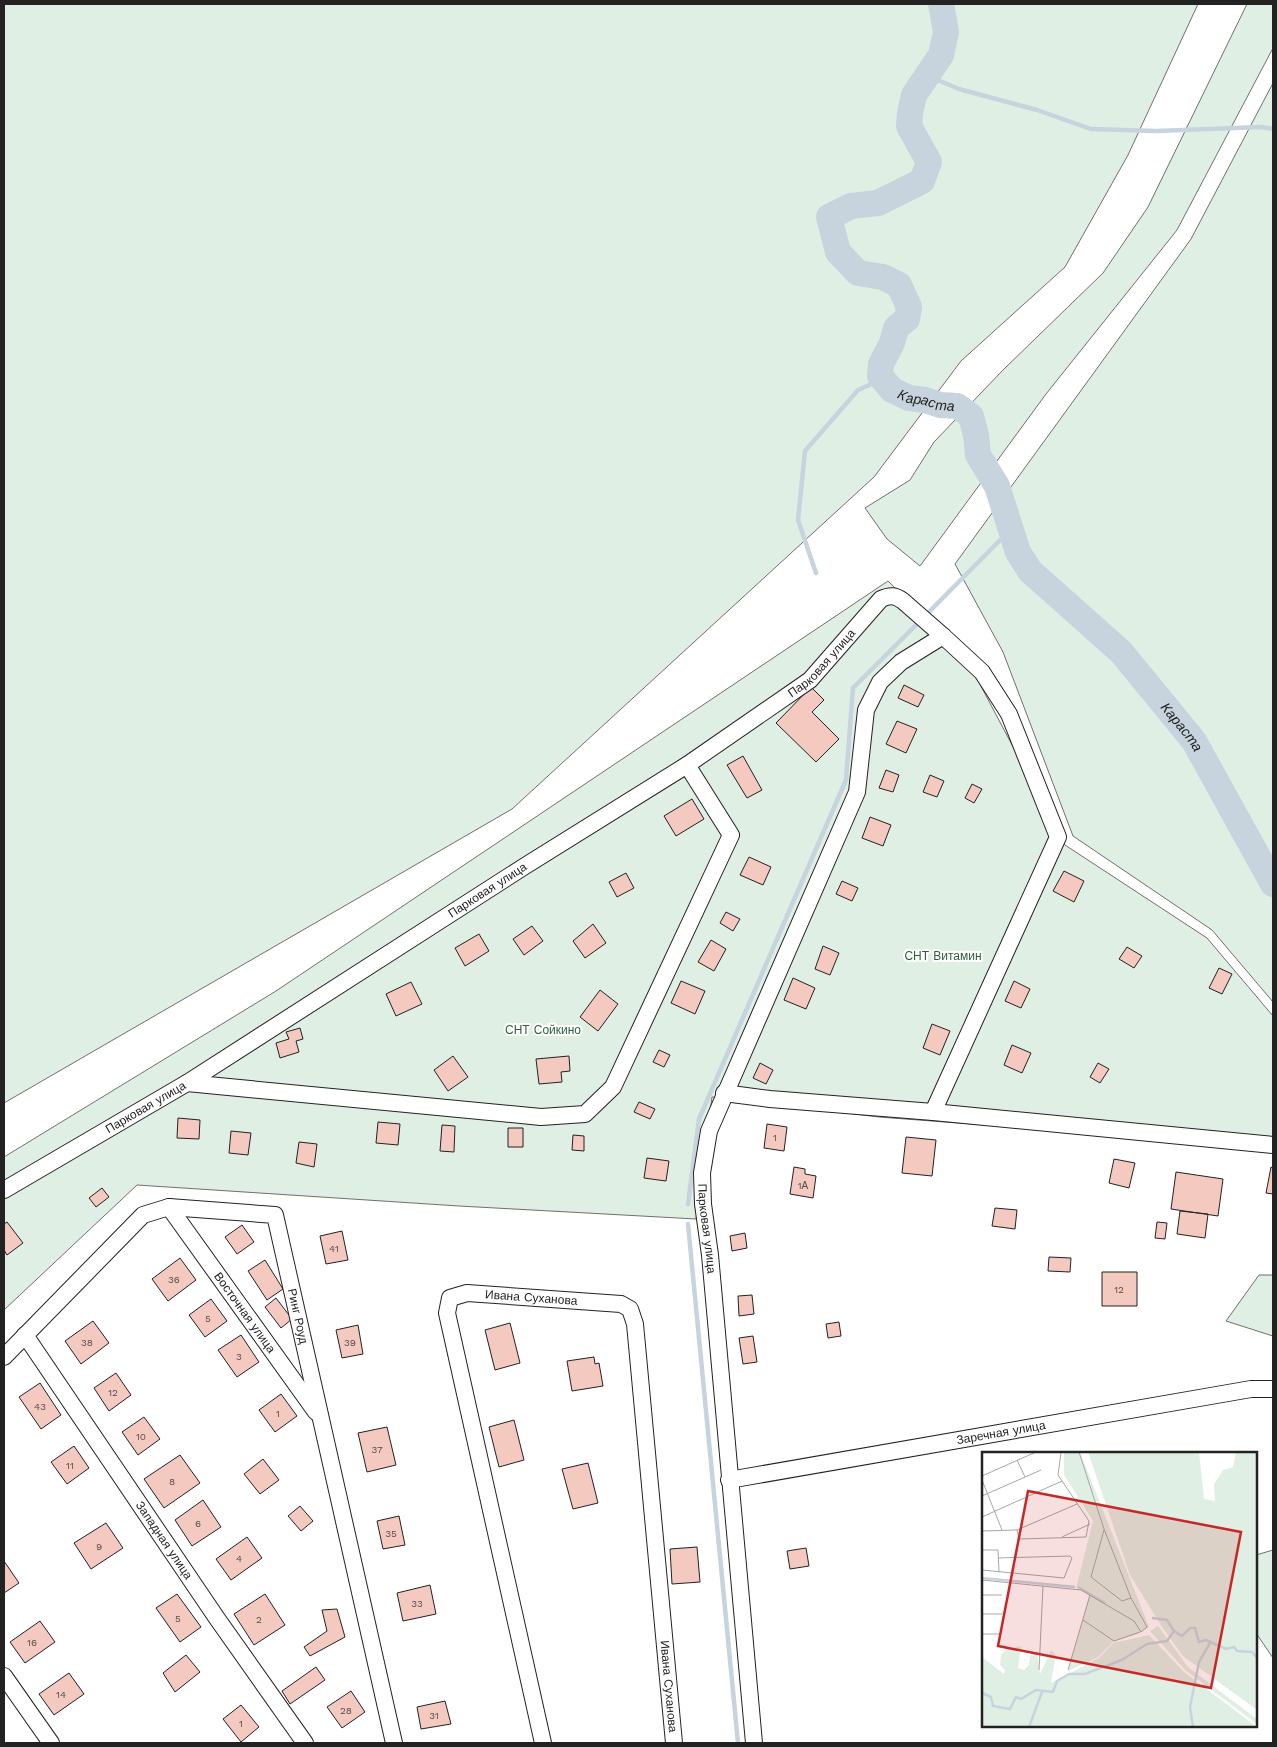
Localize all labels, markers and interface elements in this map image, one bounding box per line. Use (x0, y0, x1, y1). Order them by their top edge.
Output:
water label: Караста (895, 386, 955, 414)
street label: Парковая улица (785, 626, 858, 700)
water label: Караста (1158, 699, 1206, 754)
street label: Парковая улица (446, 860, 530, 920)
park label: СНТ Витамин (904, 949, 982, 963)
park label: СНТ Сойкино (505, 1023, 581, 1037)
street label: Парковая улица (103, 1078, 189, 1136)
house number: 1 (773, 1132, 777, 1143)
house number: 1А (798, 1180, 809, 1191)
street label: Парковая улица (695, 1183, 719, 1275)
house number: 41 (329, 1243, 339, 1254)
street label: Восточная улица (211, 1270, 279, 1356)
house number: 36 (168, 1274, 180, 1285)
house number: 12 (1114, 1284, 1124, 1295)
street label: Ринг Роуд (285, 1287, 311, 1345)
street label: Ивана Суханова (485, 1287, 578, 1308)
house number: 5 (205, 1313, 211, 1324)
house number: 38 (81, 1337, 93, 1348)
house number: 39 (344, 1337, 356, 1348)
house number: 3 (236, 1351, 242, 1362)
house number: 12 (108, 1387, 118, 1398)
house number: 43 (34, 1401, 46, 1412)
house number: 1 (276, 1408, 280, 1419)
street label: Заречная улица (955, 1418, 1047, 1447)
house number: 10 (136, 1431, 146, 1442)
house number: 37 (371, 1444, 383, 1455)
inset map (982, 1452, 1257, 1727)
house number: 11 (66, 1460, 74, 1471)
house number: 8 (169, 1476, 175, 1487)
street label: Западная улица (133, 1499, 196, 1582)
house number: 6 (195, 1518, 201, 1529)
house number: 35 (385, 1528, 397, 1539)
house number: 9 (96, 1541, 102, 1552)
house number: 4 (236, 1553, 242, 1564)
house number: 33 (411, 1598, 423, 1609)
house number: 5 (175, 1613, 181, 1624)
house number: 2 (256, 1614, 262, 1625)
house number: 16 (27, 1637, 37, 1648)
street label: Ивана Суханова (657, 1640, 680, 1733)
house number: 14 (56, 1689, 66, 1700)
house number: 28 (340, 1705, 352, 1716)
house number: 31 (429, 1710, 439, 1721)
house number: 1 (239, 1718, 243, 1729)

